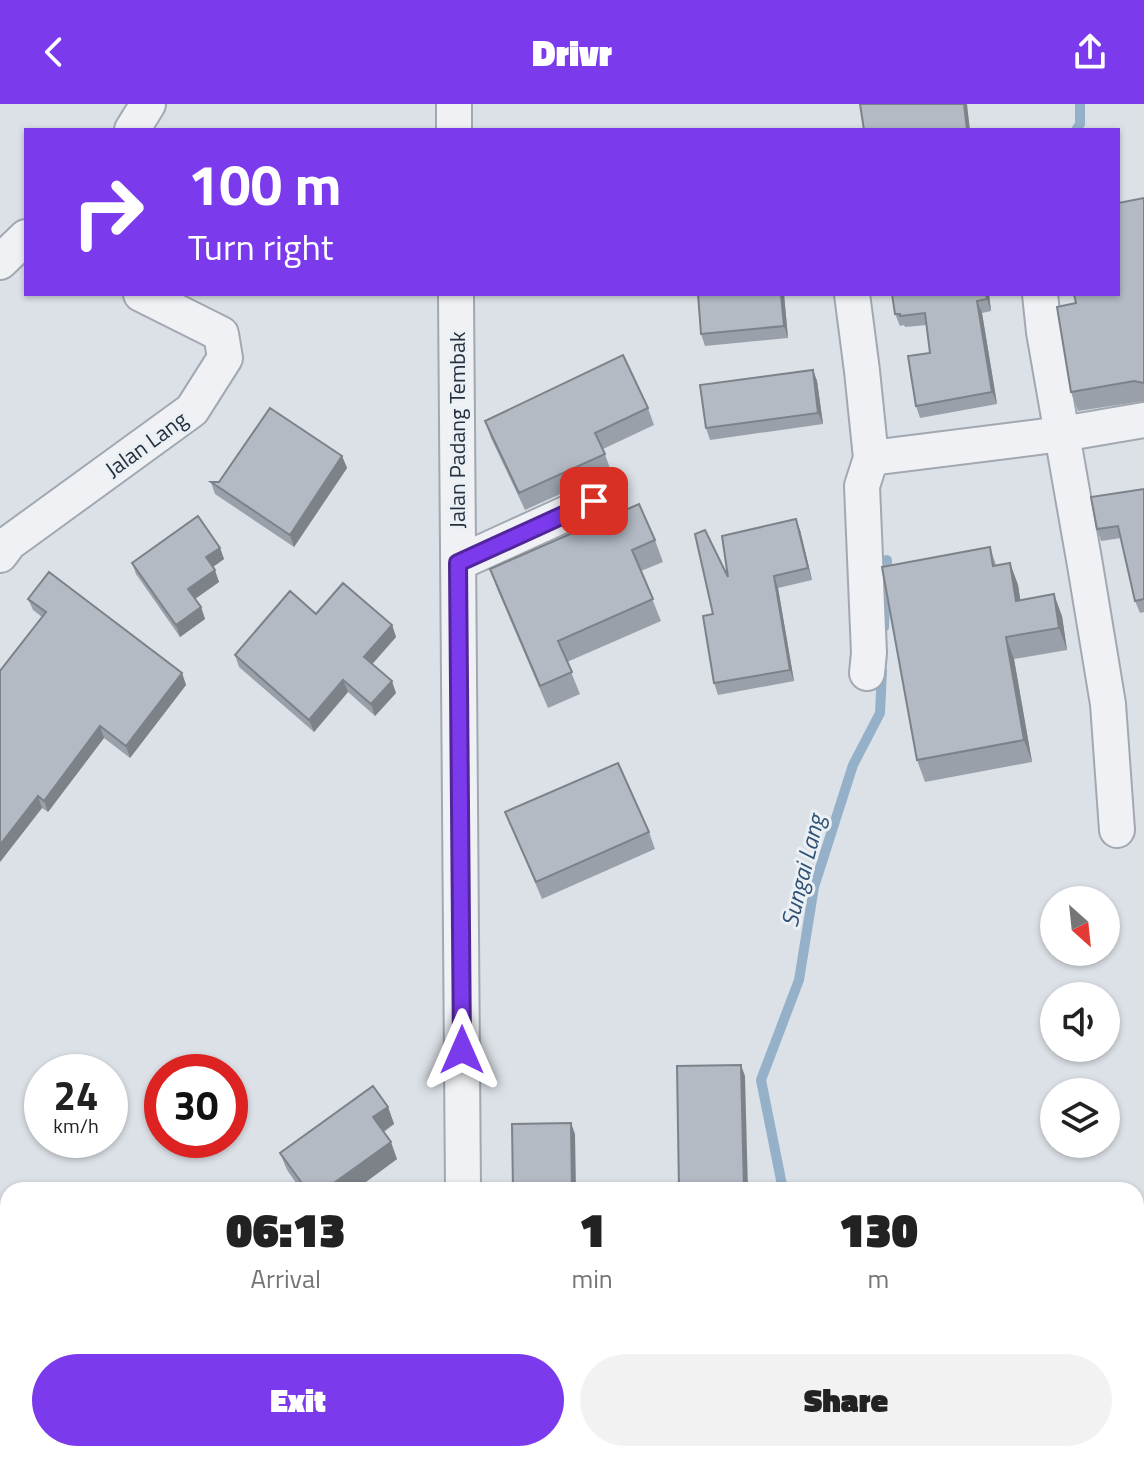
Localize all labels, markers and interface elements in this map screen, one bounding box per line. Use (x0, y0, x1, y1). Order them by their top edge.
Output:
text: Drivr (532, 25, 612, 80)
icon: back (32, 30, 76, 74)
icon: share (1068, 30, 1112, 74)
text: 100 m (188, 142, 341, 227)
icon: right (56, 160, 160, 264)
text: Turn right (188, 219, 333, 274)
street label: Jalan Padang Tembak (440, 331, 474, 528)
street label: Jalan Lang (98, 402, 194, 486)
pin (560, 467, 628, 535)
icon: arrive (572, 479, 616, 523)
water label: Sungai Lang (771, 808, 834, 931)
north arrow (1040, 886, 1120, 966)
map controls (1040, 886, 1120, 1158)
button: sound (1040, 982, 1120, 1062)
position arrow (420, 1008, 504, 1092)
speed limit sign: 30 (144, 1054, 248, 1158)
text: 24 (54, 1065, 98, 1126)
button: layers (1040, 1078, 1120, 1158)
text: km/h (53, 1110, 99, 1141)
text: 06:13 (226, 1193, 345, 1266)
text: 1 (579, 1193, 605, 1266)
text: 130 (839, 1193, 918, 1266)
text: Arrival (250, 1259, 321, 1298)
text: min (571, 1259, 613, 1298)
text: m (868, 1259, 889, 1298)
button: Exit (32, 1354, 564, 1446)
button: Share (580, 1354, 1112, 1446)

